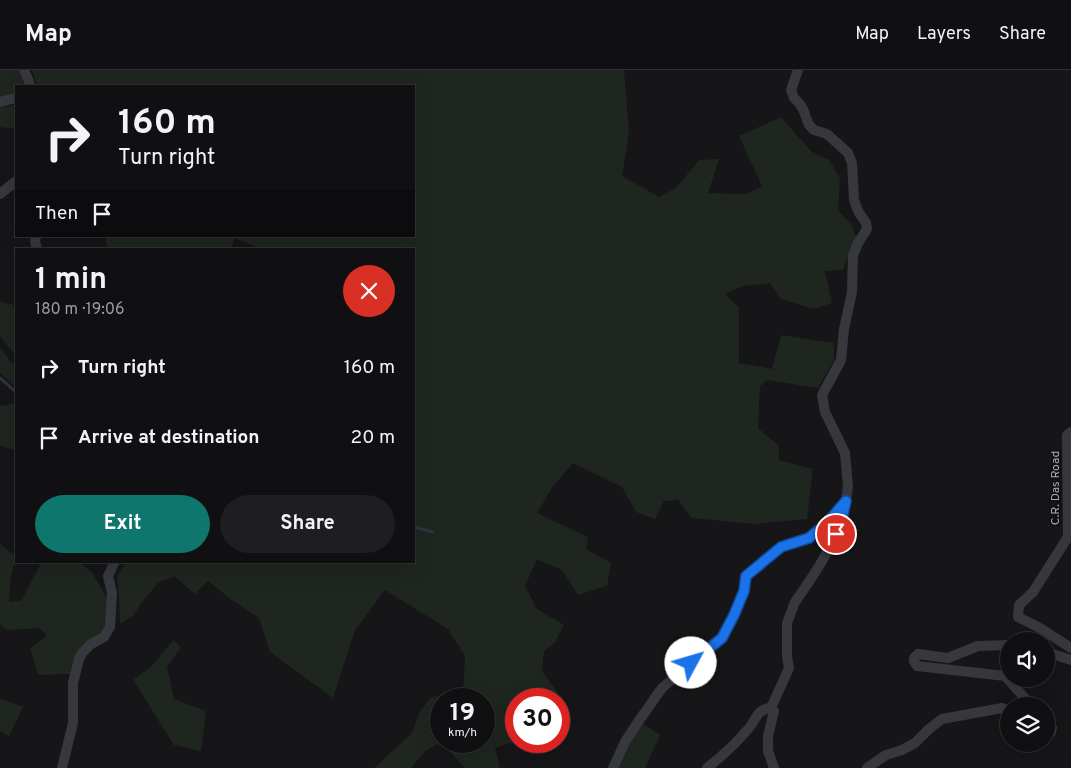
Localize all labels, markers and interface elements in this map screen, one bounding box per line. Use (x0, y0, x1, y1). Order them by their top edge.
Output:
text: Map (25, 20, 72, 50)
text: Map (855, 23, 889, 46)
text: Layers (917, 23, 971, 46)
text: Share (999, 23, 1046, 46)
text: 160 m (118, 102, 216, 146)
icon: right (35, 105, 100, 170)
text: Turn right (118, 145, 215, 172)
icon: arrive (88, 200, 116, 228)
text: Then (35, 202, 78, 226)
text: 1 min (35, 262, 107, 299)
button: close (343, 265, 395, 317)
text: 180 m · 19:06 (35, 300, 125, 320)
icon: right (35, 354, 63, 382)
text: Turn right (78, 356, 166, 380)
text: 160 m (344, 356, 395, 380)
icon: arrive (35, 424, 63, 452)
text: Arrive at destination (78, 426, 259, 450)
text: 20 m (351, 426, 395, 450)
street label: C.R. Das Road (1048, 451, 1064, 525)
button: Exit (35, 495, 210, 553)
button: Share (220, 495, 395, 553)
pin (815, 513, 857, 555)
icon: arrive (822, 520, 850, 548)
map controls (1000, 632, 1055, 752)
button: sound (1000, 632, 1055, 687)
position arrow (664, 636, 716, 688)
speed limit sign: 30 (505, 688, 570, 753)
button: layers (1000, 697, 1055, 752)
text: 19 (450, 698, 475, 730)
text: km/h (448, 725, 477, 741)

